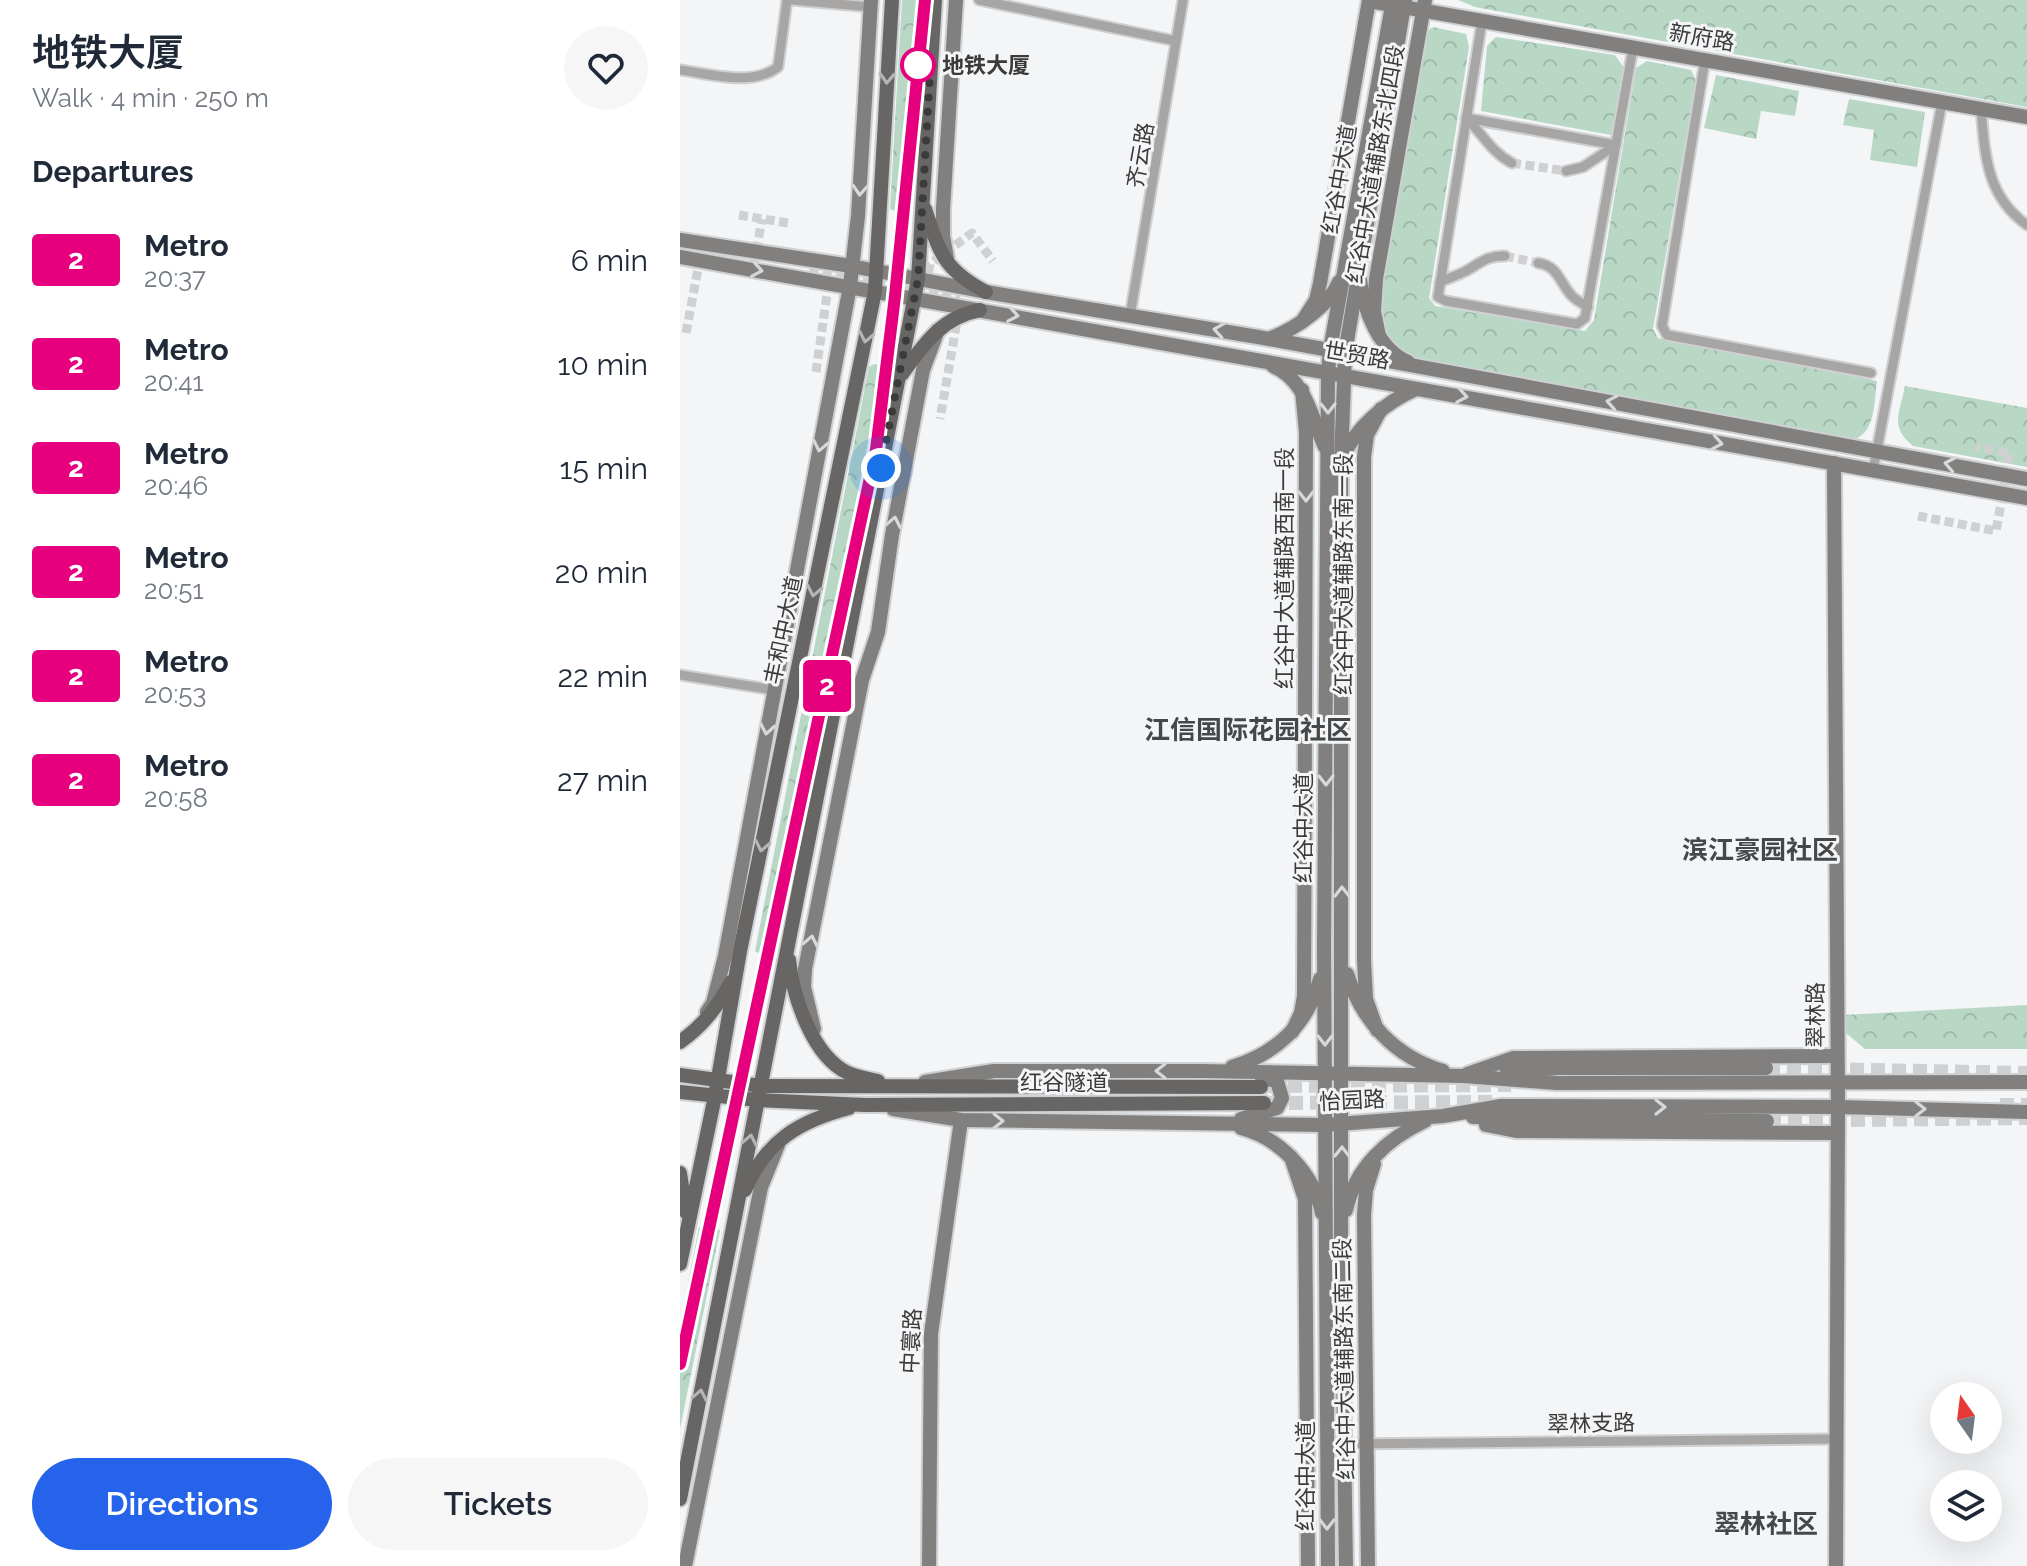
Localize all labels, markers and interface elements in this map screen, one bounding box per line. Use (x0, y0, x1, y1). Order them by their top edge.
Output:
street label: 新府路 (1667, 18, 1737, 56)
button: heart (564, 26, 648, 110)
text: 地铁大厦 (32, 30, 184, 75)
street label: 红谷中大道辅路东北四段 (1341, 43, 1409, 285)
marker: 地铁大厦 (901, 48, 935, 82)
place label: 地铁大厦 (942, 52, 1030, 78)
one-way arrow (879, 72, 896, 85)
text: Walk · 4 min · 250 m (32, 83, 269, 113)
street label: 齐云路 (1121, 120, 1159, 190)
street label: 红谷中大道 (1317, 123, 1361, 235)
text: Departures (32, 154, 194, 189)
one-way arrow (852, 184, 869, 197)
text: Metro (144, 228, 229, 263)
text: 2 (68, 243, 84, 276)
text: 6 min (571, 243, 648, 278)
one-way arrow (750, 261, 764, 278)
text: 20:37 (144, 263, 206, 293)
one-way arrow (1006, 306, 1020, 323)
one-way arrow (1212, 323, 1225, 340)
one-way arrow (858, 330, 875, 343)
text: Metro (144, 332, 229, 367)
street label: 世贸路 (1322, 336, 1392, 374)
text: 2 (68, 347, 84, 380)
text: 10 min (558, 347, 648, 382)
text: 20:41 (144, 367, 204, 397)
one-way arrow (1455, 387, 1468, 404)
one-way arrow (1605, 394, 1619, 411)
one-way arrow (1319, 402, 1337, 415)
one-way arrow (1711, 433, 1724, 450)
text: Metro (144, 436, 229, 471)
one-way arrow (813, 440, 830, 453)
street label: 红谷中大道辅路西南一段 (1271, 447, 1297, 689)
your location (861, 448, 901, 488)
text: 2 (68, 451, 84, 484)
text: 15 min (560, 451, 648, 486)
street label: 红谷中大道辅路东南一段 (1330, 453, 1356, 695)
one-way arrow (1944, 456, 1957, 473)
text: 20:46 (144, 471, 208, 501)
one-way arrow (1297, 490, 1315, 503)
one-way arrow (885, 515, 902, 529)
text: Metro (144, 540, 229, 575)
text: 2 (68, 555, 84, 588)
text: 20 min (555, 555, 648, 590)
street label: 丰和中大道 (759, 573, 807, 687)
text: 20:51 (144, 575, 204, 605)
one-way arrow (806, 585, 823, 598)
text: Metro (144, 644, 229, 679)
text: 2 (68, 659, 84, 692)
text: 22 min (557, 659, 648, 694)
line badge: 2 (801, 660, 853, 712)
text: 2 (819, 669, 835, 702)
text: 20:53 (144, 679, 206, 709)
district label: 江信国际花园社区 (1144, 715, 1352, 745)
one-way arrow (759, 722, 776, 736)
text: Metro (144, 748, 229, 783)
text: 2 (68, 763, 84, 796)
text: 27 min (557, 763, 648, 798)
street label: 红谷中大道 (1290, 773, 1316, 883)
one-way arrow (1317, 774, 1335, 787)
text: 20:58 (144, 783, 208, 813)
district label: 滨江豪园社区 (1682, 835, 1838, 865)
one-way arrow (754, 839, 771, 852)
one-way arrow (1333, 885, 1351, 898)
one-way arrow (801, 934, 818, 948)
street label: 翠林路 (1802, 982, 1828, 1048)
one-way arrow (1316, 1034, 1334, 1047)
one-way arrow (1154, 1062, 1167, 1080)
street label: 红谷隧道 (1020, 1069, 1108, 1095)
street label: 怡园路 (1318, 1085, 1386, 1115)
one-way arrow (1654, 1098, 1667, 1116)
one-way arrow (1914, 1101, 1927, 1118)
one-way arrow (992, 1112, 1005, 1130)
one-way arrow (741, 1134, 758, 1148)
one-way arrow (1334, 1145, 1351, 1158)
street label: 红谷中大道辅路东南二段 (1329, 1238, 1359, 1480)
street label: 中寰路 (896, 1307, 926, 1375)
north arrow (1930, 1382, 2002, 1454)
map controls (1930, 1382, 2002, 1542)
one-way arrow (691, 1389, 708, 1403)
street label: 翠林支路 (1547, 1409, 1635, 1437)
street label: 红谷中大道 (1292, 1421, 1318, 1531)
button: Directions (32, 1458, 332, 1550)
button: Tickets (348, 1458, 648, 1550)
button: layers (1930, 1470, 2002, 1542)
district label: 翠林社区 (1714, 1509, 1818, 1539)
one-way arrow (1318, 1518, 1336, 1531)

